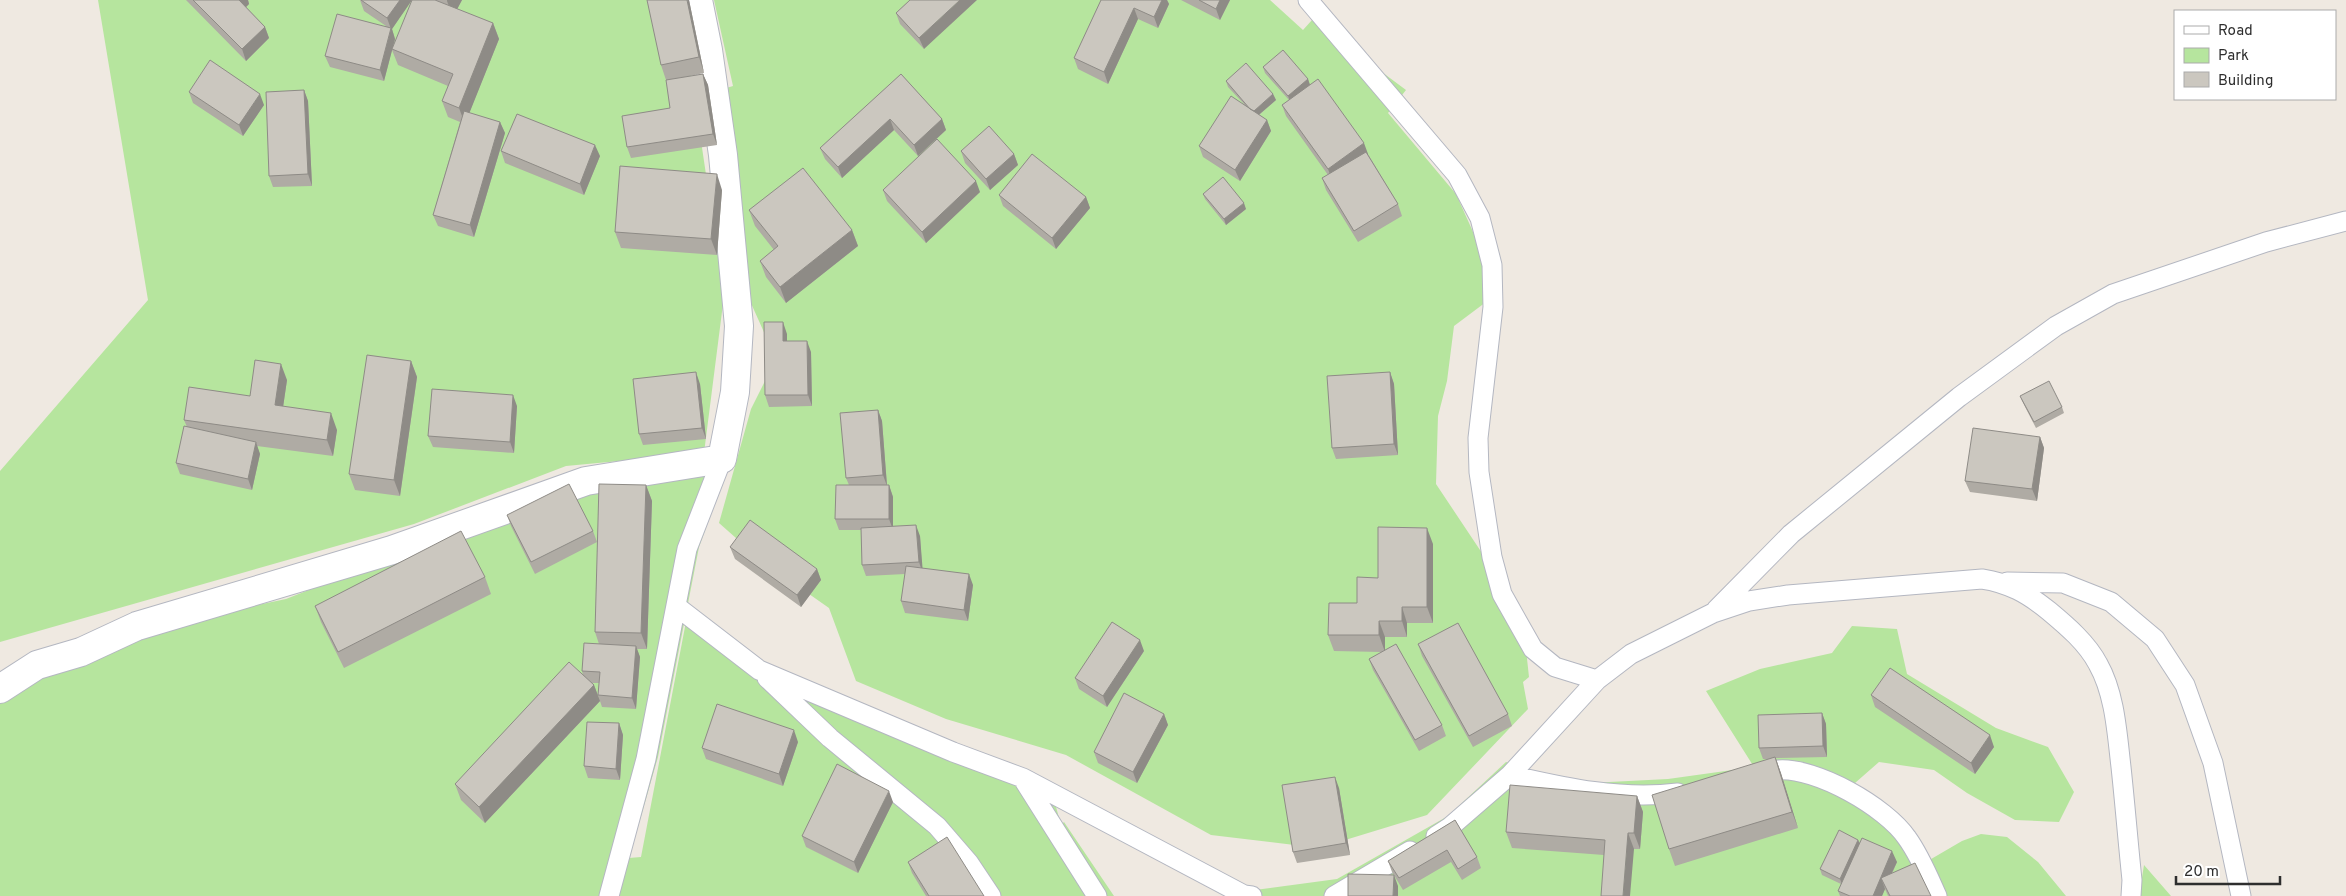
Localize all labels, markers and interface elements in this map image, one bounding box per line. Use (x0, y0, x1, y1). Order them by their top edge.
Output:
legend (2174, 10, 2336, 100)
text: Road (2218, 22, 2253, 41)
text: Park (2218, 47, 2249, 66)
text: Building (2218, 72, 2273, 91)
scale bar (2176, 854, 2280, 886)
text: 20 m (2184, 863, 2219, 882)

